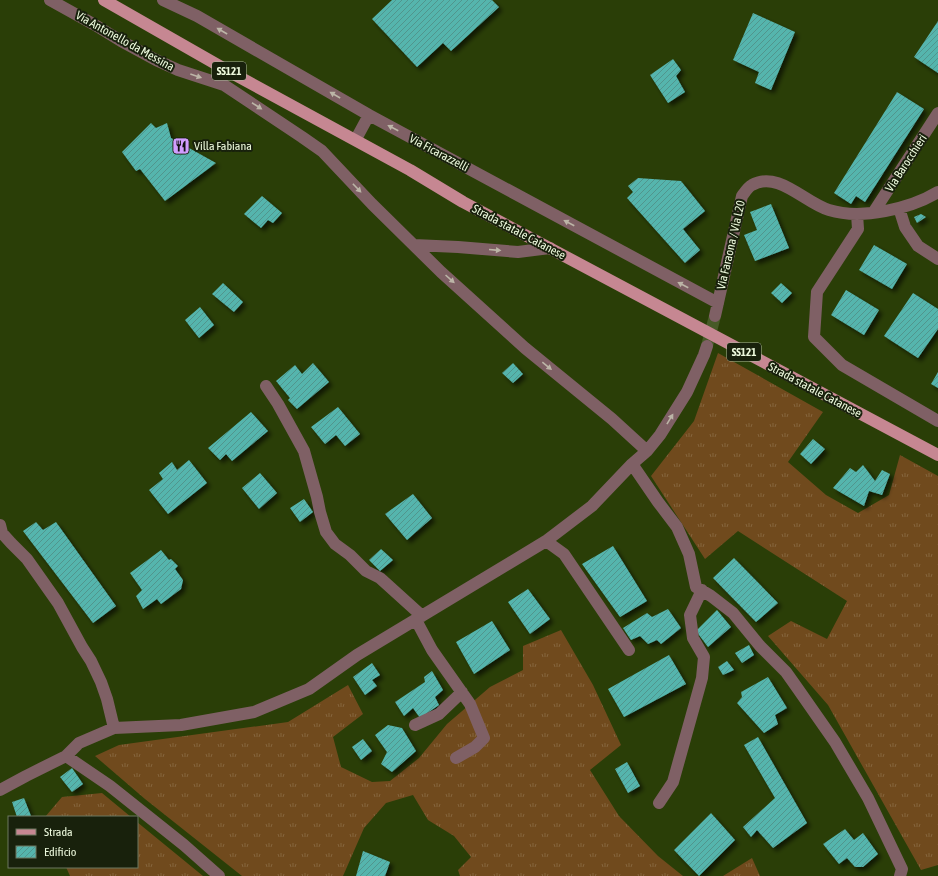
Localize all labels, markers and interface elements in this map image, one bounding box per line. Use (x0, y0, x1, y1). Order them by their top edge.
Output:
street label: Via Antonello da Messina (73, 8, 177, 74)
one-way arrow (216, 27, 228, 34)
road number: SS121 (212, 62, 246, 80)
one-way arrow (191, 73, 203, 79)
one-way arrow (329, 92, 341, 99)
one-way arrow (252, 102, 262, 110)
one-way arrow (387, 125, 399, 131)
street label: Via Ficarazzelli (407, 131, 471, 175)
street label: Via Barocchieri (882, 132, 930, 194)
restaurant icon: Villa Fabiana (171, 136, 191, 156)
place label: Villa Fabiana (194, 139, 252, 153)
one-way arrow (352, 183, 362, 193)
street label: Via Faraona / Via L20 (714, 199, 748, 291)
street label: Strada statale Catanese (470, 201, 568, 263)
one-way arrow (563, 220, 575, 226)
one-way arrow (489, 247, 501, 254)
one-way arrow (444, 275, 455, 284)
one-way arrow (678, 281, 689, 288)
road number: SS121 (727, 343, 761, 361)
street label: Strada statale Catanese (766, 359, 864, 421)
one-way arrow (541, 361, 552, 370)
one-way arrow (666, 414, 674, 424)
legend (8, 816, 138, 868)
text: Strada (44, 825, 73, 839)
text: Edificio (44, 845, 77, 859)

